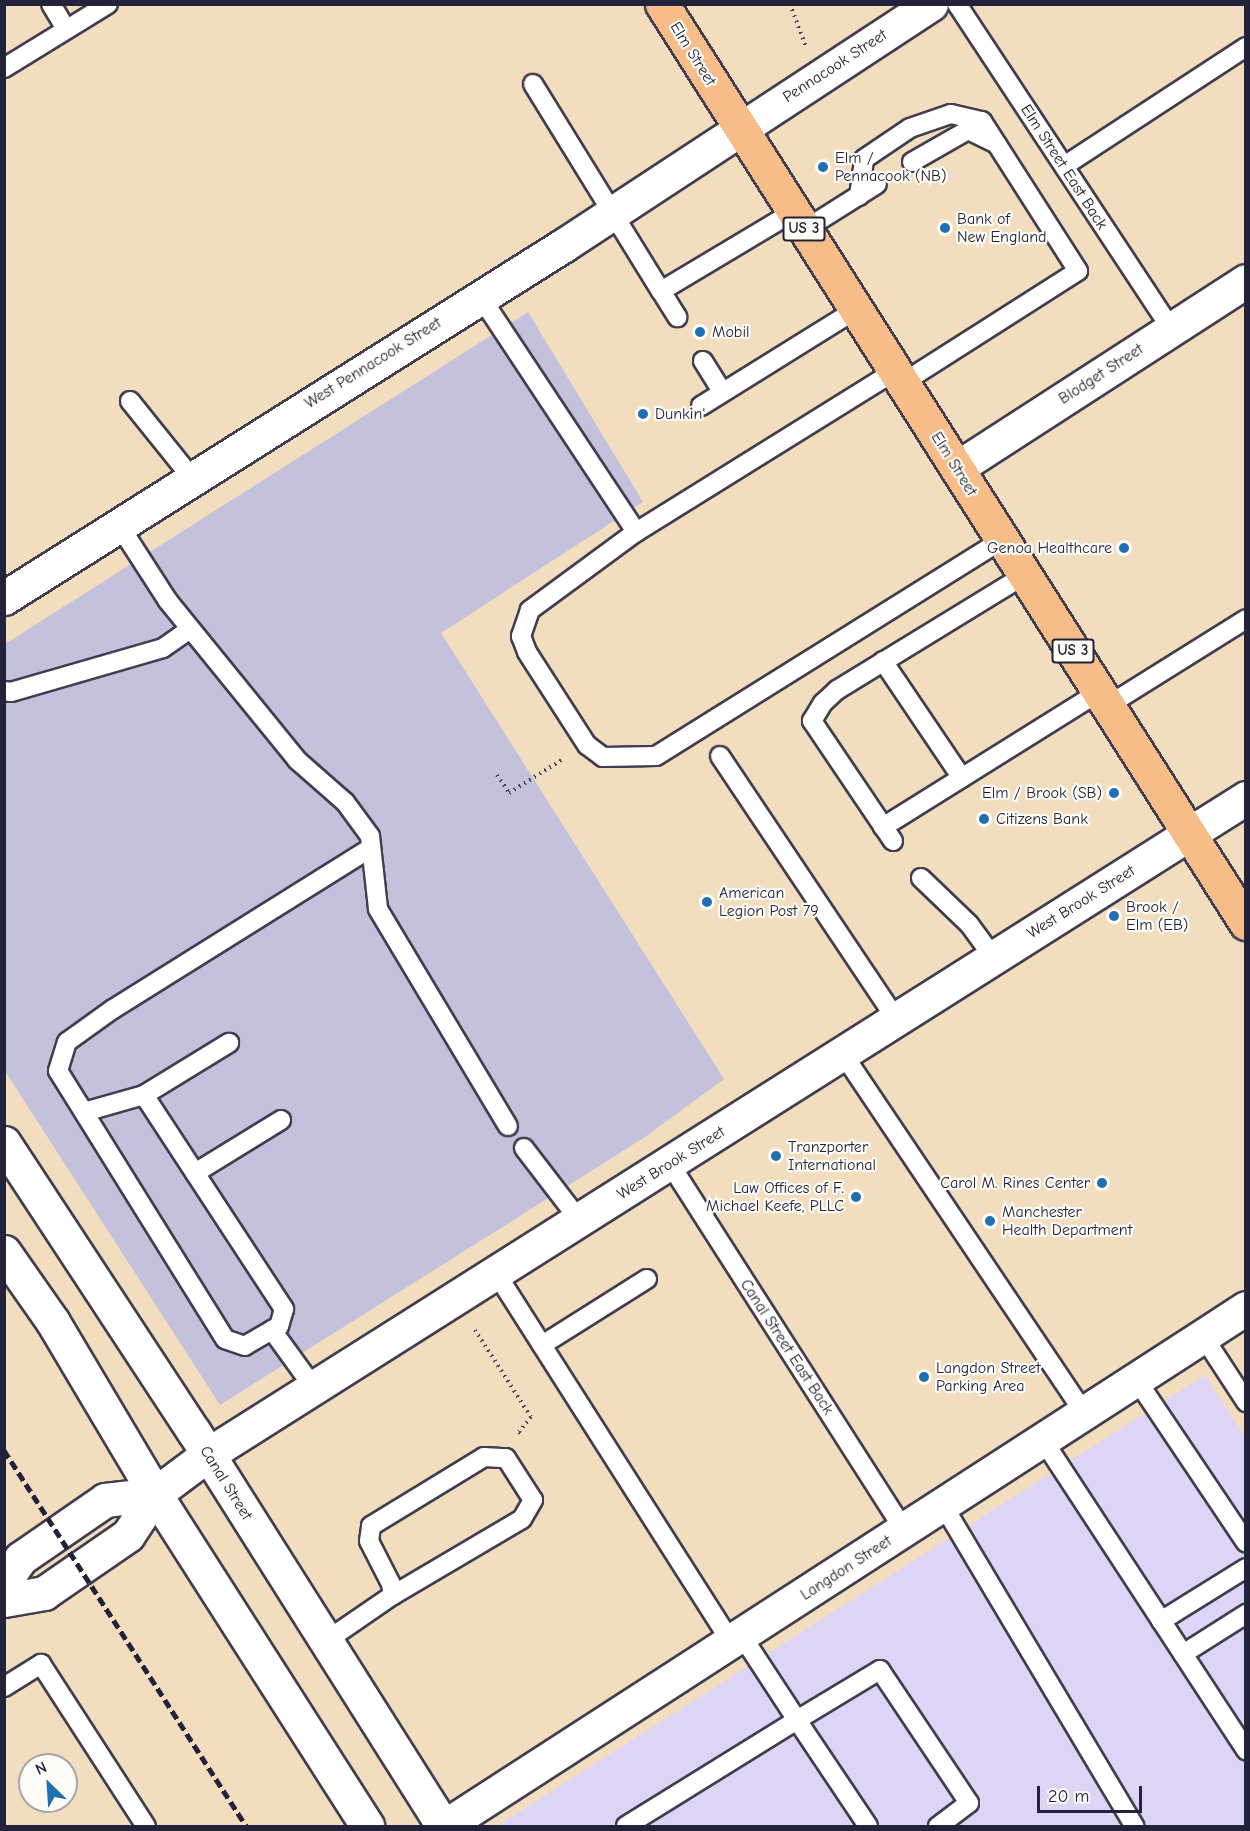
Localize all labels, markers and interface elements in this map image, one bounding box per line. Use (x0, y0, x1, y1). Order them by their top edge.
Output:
street label: Elm Street (666, 18, 720, 90)
street label: Pennacook Street (779, 25, 891, 107)
street label: Elm Street East Back (1016, 101, 1112, 233)
place label: Elm / Pennacook (NB) (835, 148, 947, 186)
marker: Elm / Pennacook (NB) (816, 160, 830, 174)
place label: Bank of New England (957, 209, 1047, 247)
road number: US 3 (782, 217, 826, 241)
marker: Bank of New England (938, 221, 952, 235)
street label: West Pennacook Street (301, 313, 445, 413)
place label: Mobil (712, 322, 750, 342)
marker: Mobil (693, 325, 707, 339)
street label: Blodget Street (1055, 340, 1147, 408)
place label: Dunkin' (655, 404, 705, 424)
marker: Dunkin' (636, 407, 650, 421)
street label: Elm Street (927, 428, 981, 500)
place label: Genoa Healthcare (987, 538, 1112, 558)
marker: Genoa Healthcare (1117, 541, 1131, 555)
road number: US 3 (1050, 639, 1096, 663)
place label: Elm / Brook (SB) (982, 783, 1102, 803)
marker: Elm / Brook (SB) (1107, 786, 1121, 800)
place label: Citizens Bank (996, 809, 1088, 829)
marker: Citizens Bank (977, 812, 991, 826)
street label: West Brook Street (1024, 861, 1138, 943)
place label: American Legion Post 79 (719, 883, 819, 921)
marker: American Legion Post 79 (700, 895, 714, 909)
place label: Brook / Elm (EB) (1126, 897, 1188, 935)
marker: Brook / Elm (EB) (1107, 909, 1121, 923)
street label: West Brook Street (614, 1122, 728, 1204)
place label: Tranzporter International (788, 1137, 876, 1175)
marker: Tranzporter International (769, 1149, 783, 1163)
place label: Carol M. Rines Center (940, 1173, 1090, 1193)
marker: Carol M. Rines Center (1095, 1176, 1109, 1190)
place label: Law Offices of F. Michael Keefe, PLLC (706, 1178, 844, 1216)
marker: Law Offices of F. Michael Keefe, PLLC (849, 1190, 863, 1204)
place label: Manchester Health Department (1002, 1202, 1132, 1240)
marker: Manchester Health Department (983, 1214, 997, 1228)
street label: Canal Street East Back (736, 1276, 838, 1418)
place label: Langdon Street Parking Area (936, 1358, 1041, 1396)
marker: Langdon Street Parking Area (917, 1370, 931, 1384)
street label: Canal Street (196, 1442, 256, 1524)
street label: Langdon Street (797, 1531, 895, 1605)
north arrow (18, 1753, 78, 1813)
text: N (33, 1758, 50, 1779)
scale bar (1040, 1774, 1145, 1812)
text: 20 m (1048, 1786, 1089, 1807)

